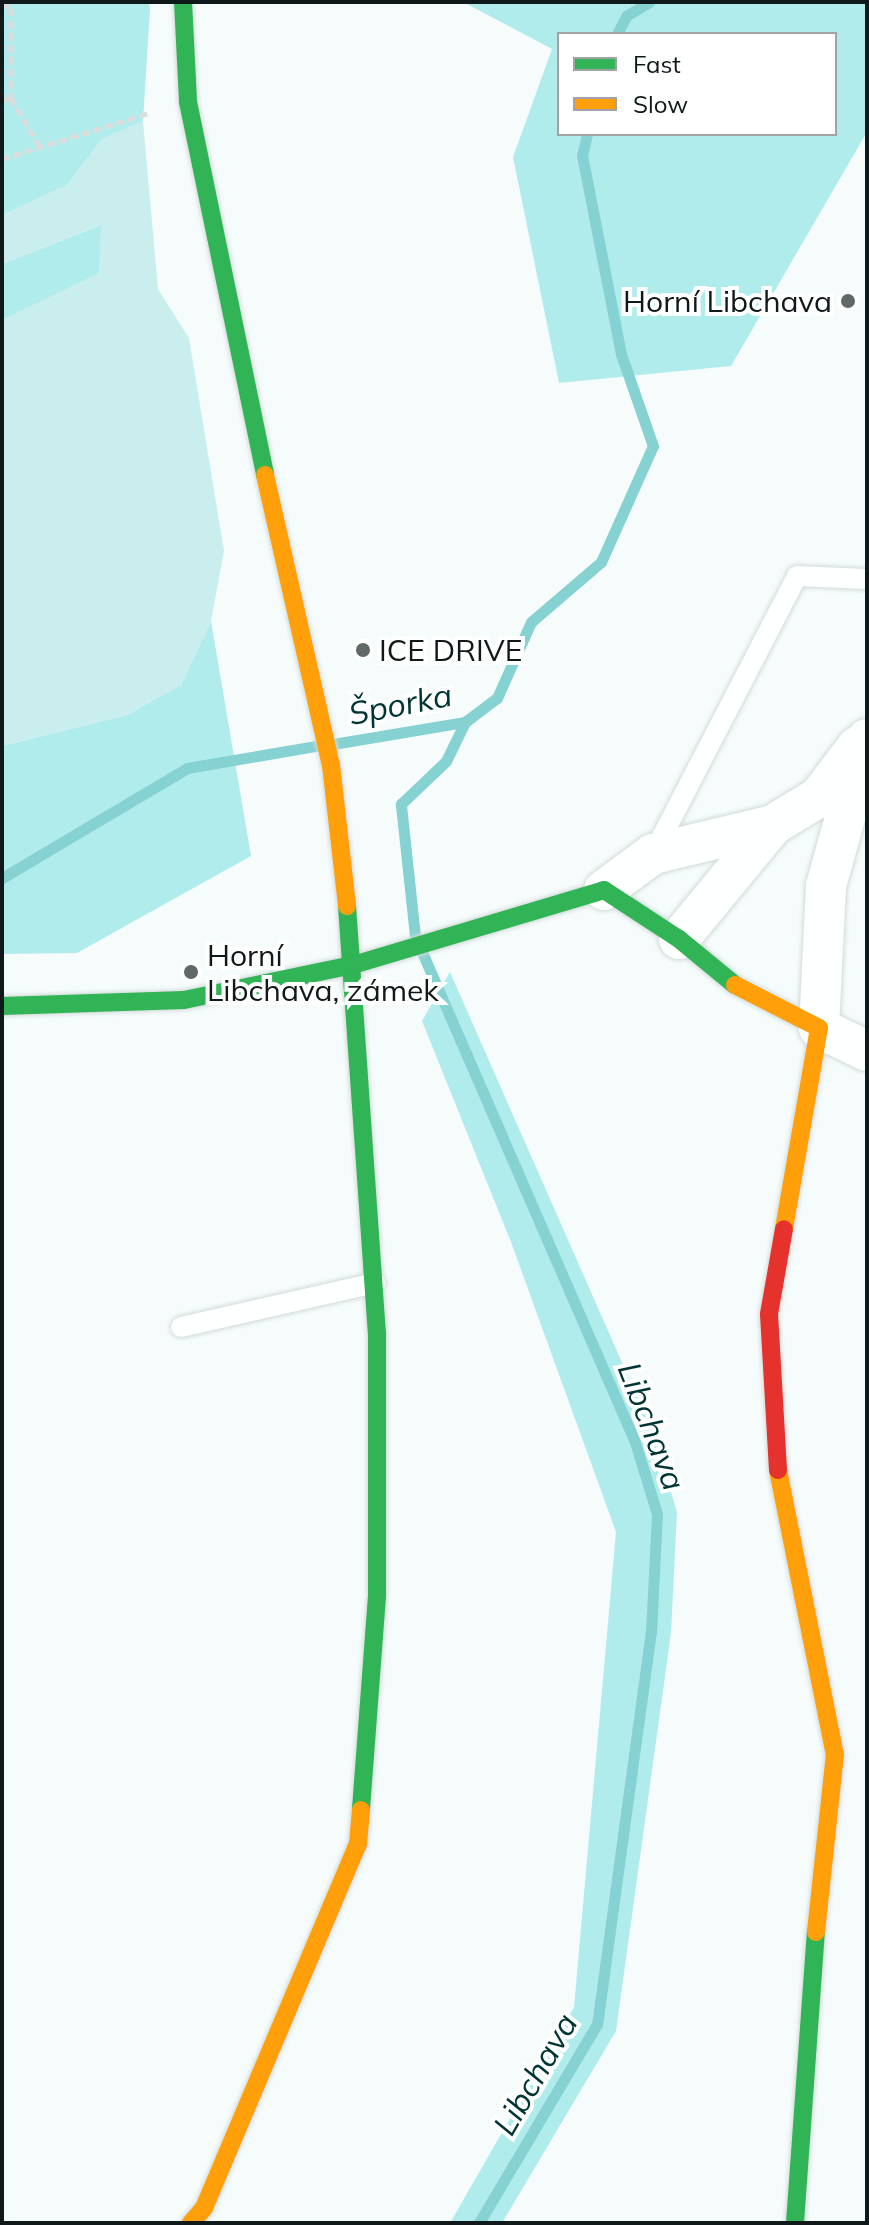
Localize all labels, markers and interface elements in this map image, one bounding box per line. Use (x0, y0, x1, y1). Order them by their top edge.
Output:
legend (557, 32, 837, 136)
text: Fast (633, 49, 681, 79)
text: Slow (633, 89, 688, 119)
place label: Horní Libchava (623, 283, 832, 319)
marker: Horní Libchava (839, 292, 857, 310)
place label: ICE DRIVE (379, 632, 522, 668)
marker: ICE DRIVE (354, 641, 372, 659)
water label: Šporka (345, 675, 455, 733)
place label: Horní Libchava, zámek (207, 937, 439, 1008)
marker: Horní Libchava, zámek (182, 963, 200, 981)
water label: Libchava (610, 1357, 694, 1495)
water label: Libchava (485, 2006, 585, 2142)

